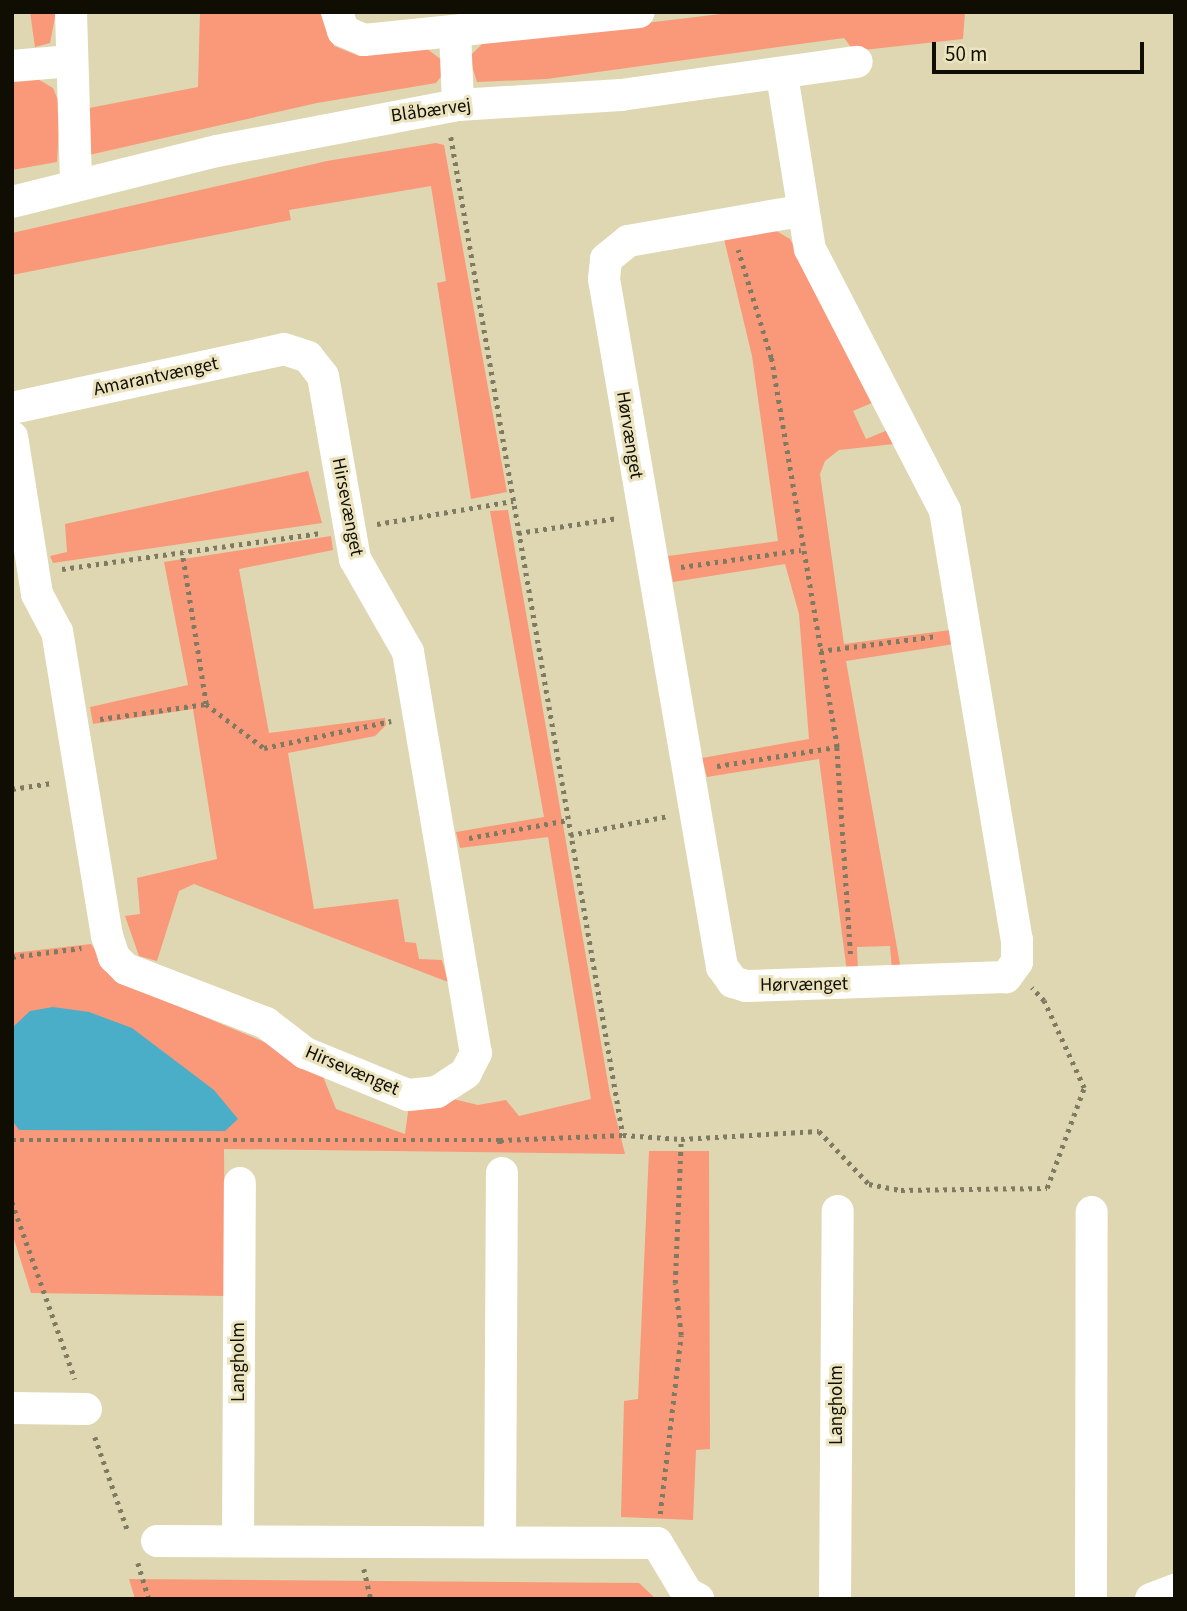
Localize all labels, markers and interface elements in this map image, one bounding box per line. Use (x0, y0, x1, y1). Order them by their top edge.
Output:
scale bar (935, 28, 1147, 72)
text: 50 m (945, 39, 987, 69)
street label: Blåbærvej (389, 94, 473, 128)
street label: Amarantvænget (92, 353, 220, 401)
street label: Hørvænget (611, 390, 647, 480)
street label: Hirsevænget (326, 456, 368, 558)
street label: Hørvænget (760, 973, 848, 997)
street label: Hirsevænget (302, 1041, 402, 1101)
street label: Langholm (228, 1322, 250, 1402)
street label: Langholm (826, 1365, 848, 1445)

